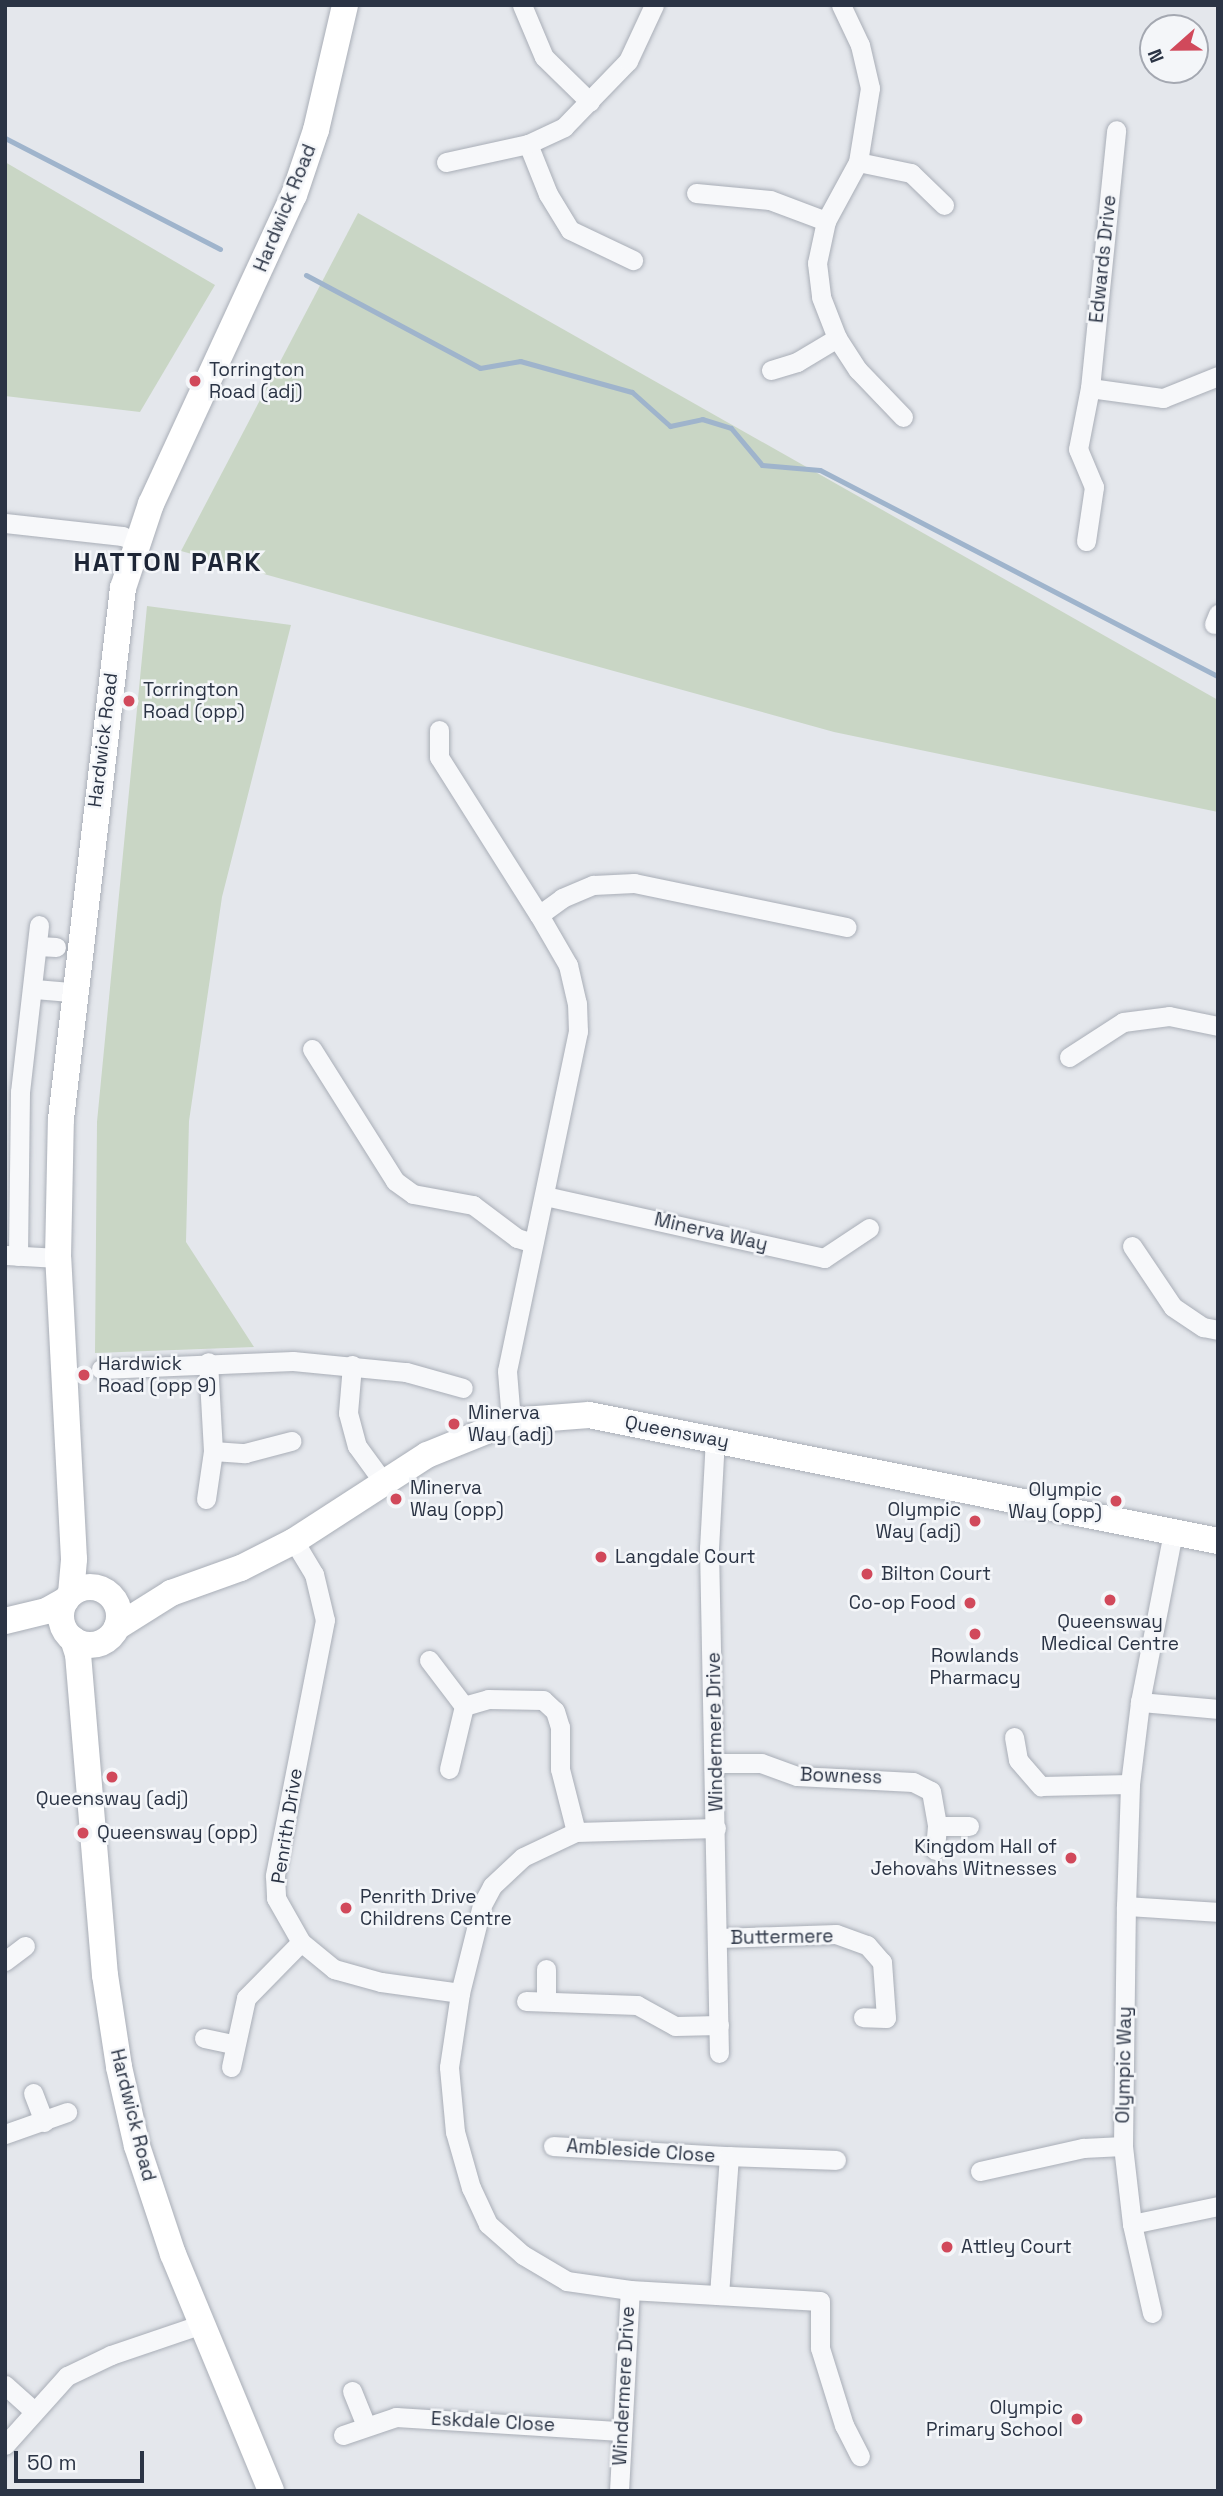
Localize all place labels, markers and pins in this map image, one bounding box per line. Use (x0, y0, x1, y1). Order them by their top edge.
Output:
place label: Torrington Road (adj) (209, 359, 305, 403)
marker: Torrington Road (adj) (187, 373, 203, 389)
place label: Torrington Road (opp) (143, 679, 245, 723)
marker: Torrington Road (opp) (121, 693, 137, 709)
place label: Hardwick Road (opp 9) (98, 1353, 216, 1397)
marker: Hardwick Road (opp 9) (76, 1367, 92, 1383)
place label: Minerva Way (adj) (468, 1402, 554, 1446)
marker: Minerva Way (adj) (446, 1416, 462, 1432)
place label: Minerva Way (opp) (410, 1477, 504, 1521)
place label: Olympic Way (opp) (1008, 1479, 1102, 1523)
marker: Minerva Way (opp) (388, 1491, 404, 1507)
marker: Olympic Way (opp) (1108, 1493, 1124, 1509)
place label: Olympic Way (adj) (875, 1499, 961, 1543)
marker: Olympic Way (adj) (967, 1513, 983, 1529)
place label: Langdale Court (615, 1546, 756, 1568)
marker: Langdale Court (593, 1549, 609, 1565)
place label: Bilton Court (881, 1563, 991, 1585)
marker: Bilton Court (859, 1566, 875, 1582)
place label: Co-op Food (849, 1592, 956, 1614)
marker: Queensway Medical Centre (1102, 1592, 1118, 1608)
marker: Co-op Food (962, 1595, 978, 1611)
place label: Queensway Medical Centre (1041, 1611, 1179, 1655)
marker: Rowlands Pharmacy (967, 1626, 983, 1642)
place label: Rowlands Pharmacy (929, 1645, 1021, 1689)
marker: Queensway (adj) (104, 1769, 120, 1785)
place label: Queensway (adj) (36, 1788, 188, 1810)
place label: Queensway (opp) (97, 1822, 258, 1844)
marker: Queensway (opp) (75, 1825, 91, 1841)
place label: Kingdom Hall of Jehovahs Witnesses (870, 1836, 1057, 1880)
marker: Kingdom Hall of Jehovahs Witnesses (1063, 1850, 1079, 1866)
place label: Penrith Drive Childrens Centre (360, 1886, 512, 1930)
marker: Penrith Drive Childrens Centre (338, 1900, 354, 1916)
place label: Attley Court (961, 2236, 1072, 2258)
marker: Attley Court (939, 2239, 955, 2255)
place label: Olympic Primary School (926, 2397, 1063, 2441)
marker: Olympic Primary School (1069, 2411, 1085, 2427)

